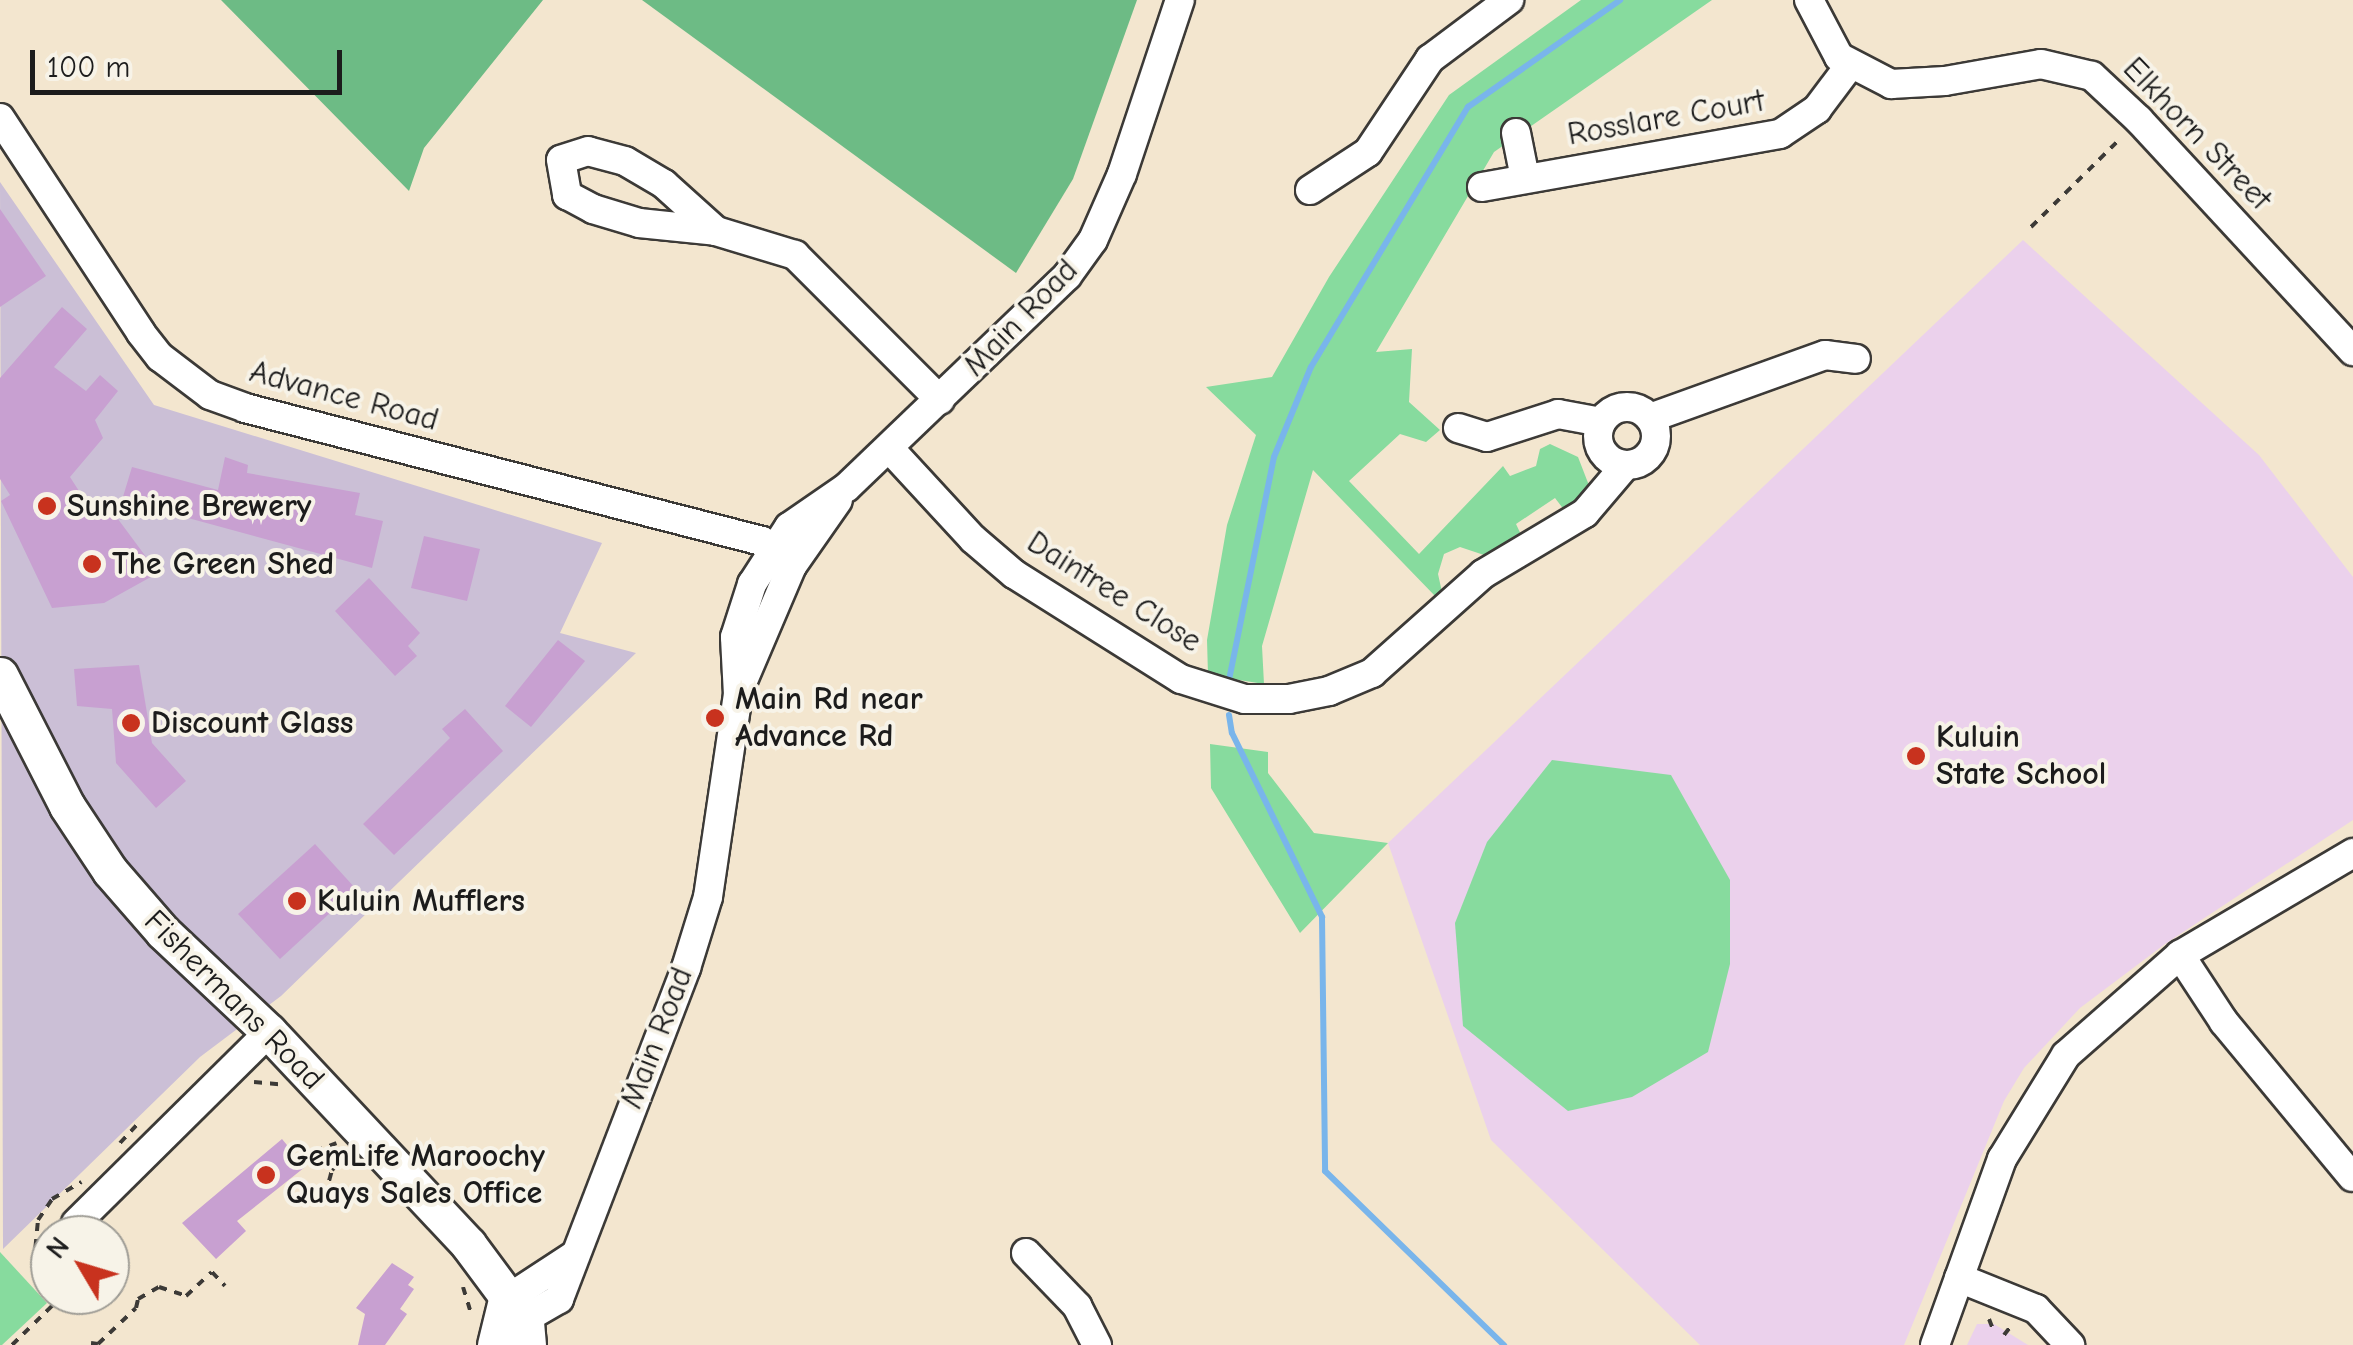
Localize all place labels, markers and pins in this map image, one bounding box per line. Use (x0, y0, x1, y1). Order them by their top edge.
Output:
place label: Sunshine Brewery (67, 487, 311, 525)
marker: Sunshine Brewery (36, 495, 58, 517)
place label: The Green Shed (112, 545, 334, 583)
marker: The Green Shed (81, 553, 103, 575)
place label: Main Rd near Advance Rd (735, 681, 923, 756)
place label: Discount Glass (151, 704, 353, 742)
marker: Main Rd near Advance Rd (704, 707, 726, 729)
marker: Discount Glass (120, 712, 142, 734)
place label: Kuluin State School (1936, 719, 2106, 794)
marker: Kuluin State School (1905, 745, 1927, 767)
place label: Kuluin Mufflers (317, 882, 525, 920)
marker: Kuluin Mufflers (286, 890, 308, 912)
place label: GemLife Maroochy Quays Sales Office (286, 1138, 545, 1213)
marker: GemLife Maroochy Quays Sales Office (255, 1164, 277, 1186)

